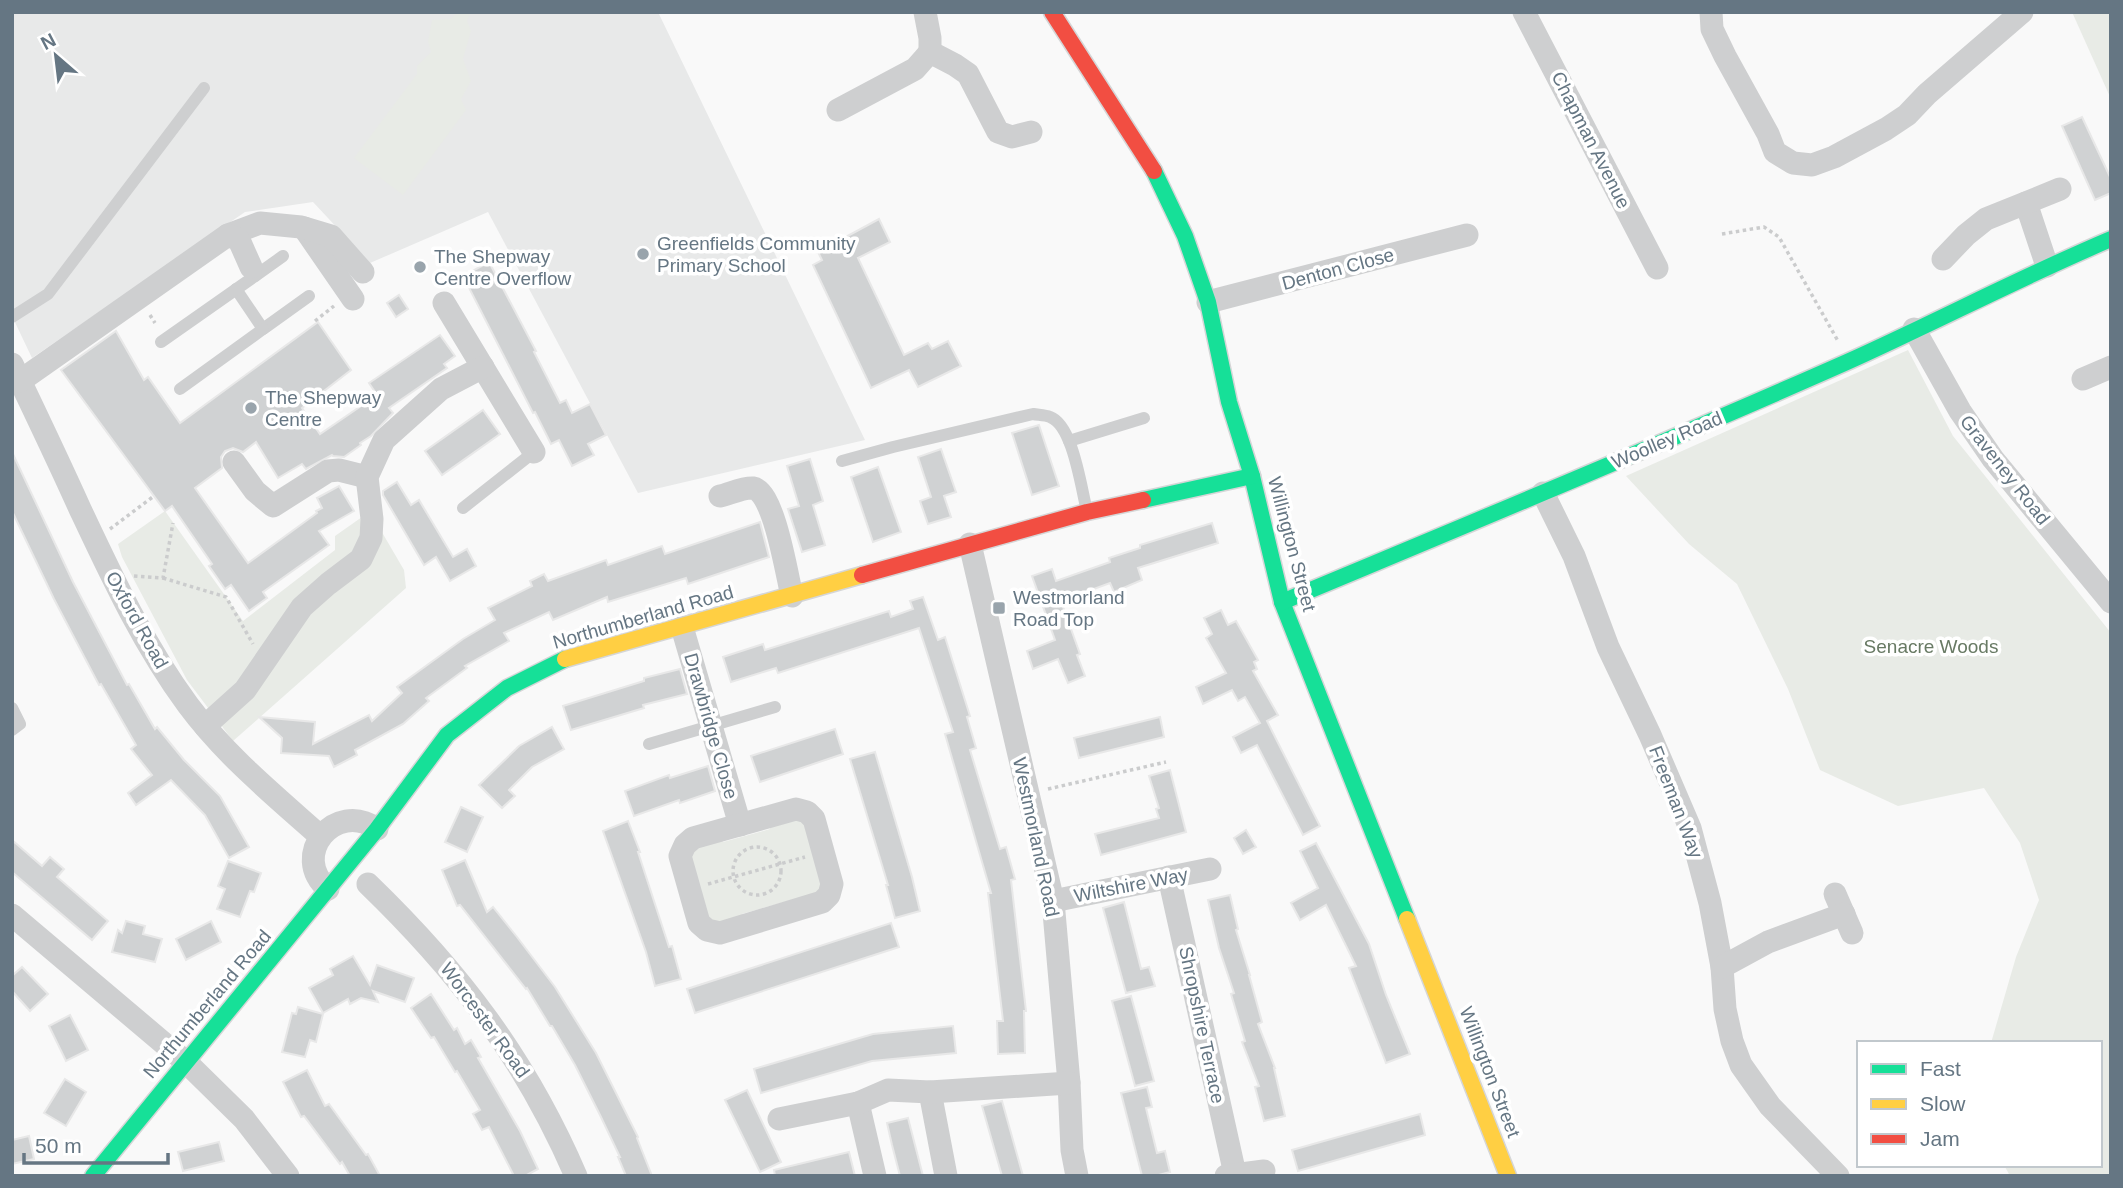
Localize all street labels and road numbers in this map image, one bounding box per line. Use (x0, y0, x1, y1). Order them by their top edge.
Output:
street label: Chapman Avenue (1547, 68, 1635, 212)
street label: Denton Close (1280, 244, 1396, 294)
street label: Woolley Road (1609, 407, 1725, 473)
street label: Graveney Road (1956, 411, 2054, 529)
street label: Willington Street (1264, 474, 1320, 614)
street label: Oxford Road (102, 568, 172, 672)
street label: Northumberland Road (550, 581, 736, 653)
street label: Drawbridge Close (680, 651, 742, 801)
street label: Freeman Way (1645, 743, 1707, 862)
street label: Westmorland Road (1009, 755, 1063, 919)
street label: Wiltshire Way (1072, 864, 1190, 906)
street label: Northumberland Road (139, 926, 275, 1082)
street label: Shropshire Terrace (1175, 944, 1229, 1106)
street label: Worcester Road (436, 958, 534, 1082)
street label: Willington Street (1455, 1004, 1525, 1141)

